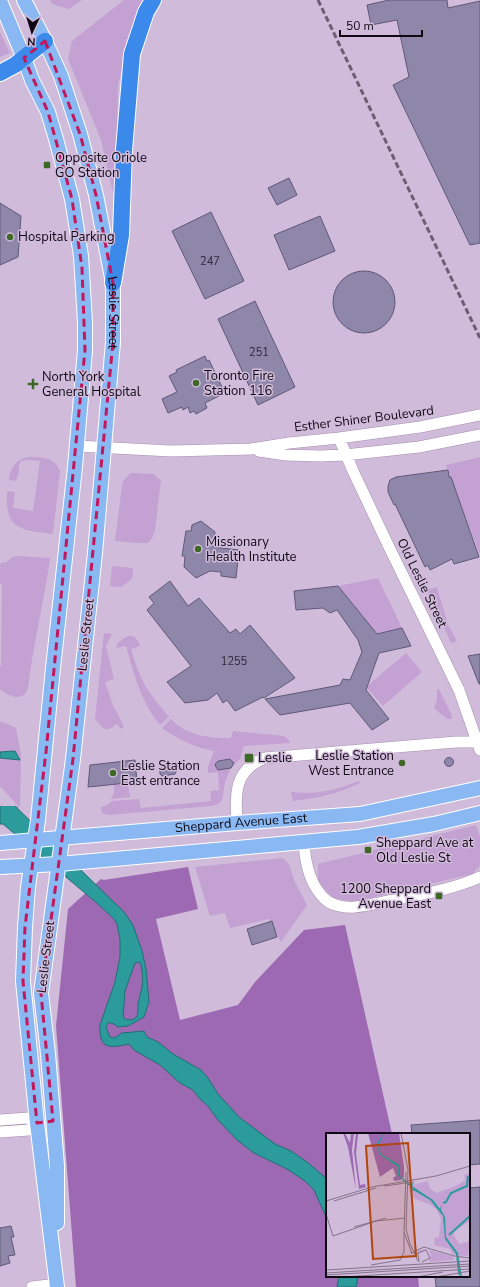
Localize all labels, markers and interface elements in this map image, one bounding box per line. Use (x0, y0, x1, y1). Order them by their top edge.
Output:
north arrow (12, 12, 52, 52)
scale bar (340, 12, 422, 38)
text: 50 m (346, 18, 374, 34)
text: N (27, 34, 36, 49)
place label: Opposite Oriole GO Station (55, 149, 147, 182)
marker: Opposite Oriole GO Station (42, 160, 52, 170)
place label: Hospital Parking (18, 228, 115, 246)
marker: Hospital Parking (5, 232, 15, 242)
house number: 247 (200, 254, 220, 269)
street label: Leslie Street (103, 275, 122, 350)
house number: 251 (249, 345, 269, 360)
place label: Toronto Fire Station 116 (204, 367, 274, 400)
place label: North York General Hospital (42, 368, 141, 401)
marker: North York General Hospital (27, 378, 39, 390)
marker: Toronto Fire Station 116 (191, 378, 201, 388)
street label: Esther Shiner Boulevard (293, 401, 435, 437)
place label: Missionary Health Institute (206, 533, 297, 566)
street label: Old Leslie Street (393, 535, 452, 631)
marker: Missionary Health Institute (193, 544, 203, 554)
street label: Leslie Street (73, 597, 99, 672)
house number: 1255 (221, 654, 248, 669)
place label: Leslie Station West Entrance (308, 747, 394, 780)
place label: Leslie (258, 749, 292, 767)
marker: Leslie (243, 752, 255, 764)
place label: Leslie Station East entrance (121, 757, 200, 790)
marker: Leslie Station West Entrance (397, 758, 407, 768)
marker: Leslie Station East entrance (108, 768, 118, 778)
street label: Sheppard Avenue East (174, 809, 308, 837)
place label: Sheppard Ave at Old Leslie St (376, 834, 474, 867)
marker: Sheppard Ave at Old Leslie St (363, 845, 373, 855)
place label: 1200 Sheppard Avenue East (340, 880, 431, 913)
marker: 1200 Sheppard Avenue East (434, 891, 444, 901)
street label: Leslie Street (33, 919, 59, 994)
inset map (326, 1133, 470, 1277)

